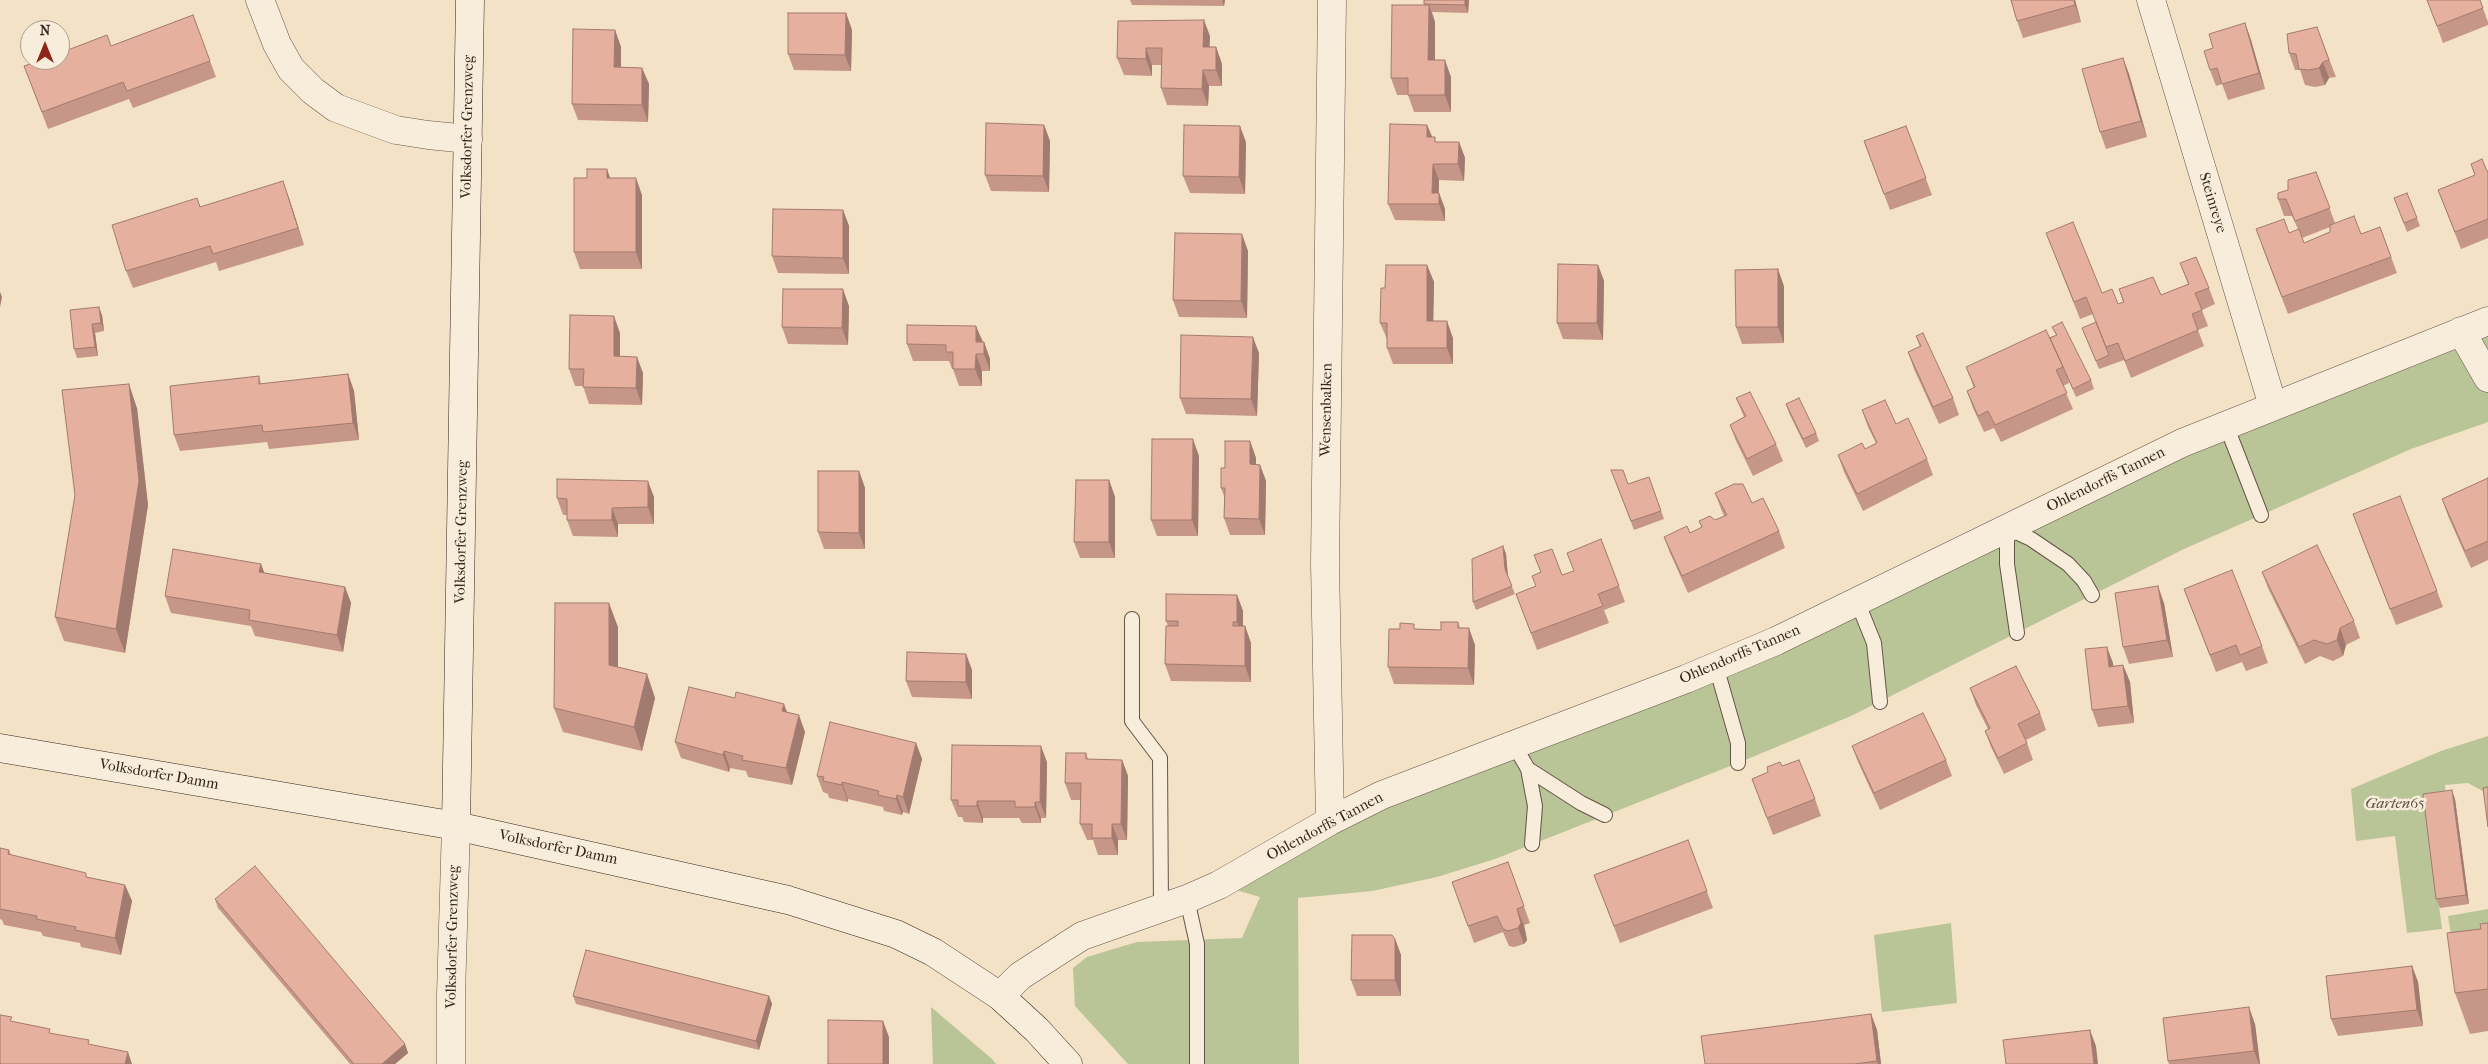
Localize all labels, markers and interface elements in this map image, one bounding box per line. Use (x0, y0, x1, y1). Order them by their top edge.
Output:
north arrow (20, 20, 70, 70)
text: N (40, 22, 50, 39)
street label: Volksdorfer Grenzweg (458, 55, 478, 199)
street label: Steinreye (2194, 171, 2230, 235)
street label: Wensenbalken (1317, 363, 1337, 457)
street label: Ohlendorffs Tannen (2044, 444, 2168, 516)
street label: Volksdorfer Grenzweg (452, 460, 472, 604)
street label: Ohlendorffs Tannen (1677, 621, 1803, 689)
street label: Volksdorfer Damm (98, 756, 220, 794)
street label: Ohlendorffs Tannen (1264, 789, 1386, 865)
park label: Garten65 (2365, 795, 2425, 813)
street label: Volksdorfer Damm (497, 827, 619, 869)
street label: Volksdorfer Grenzweg (443, 865, 463, 1009)

